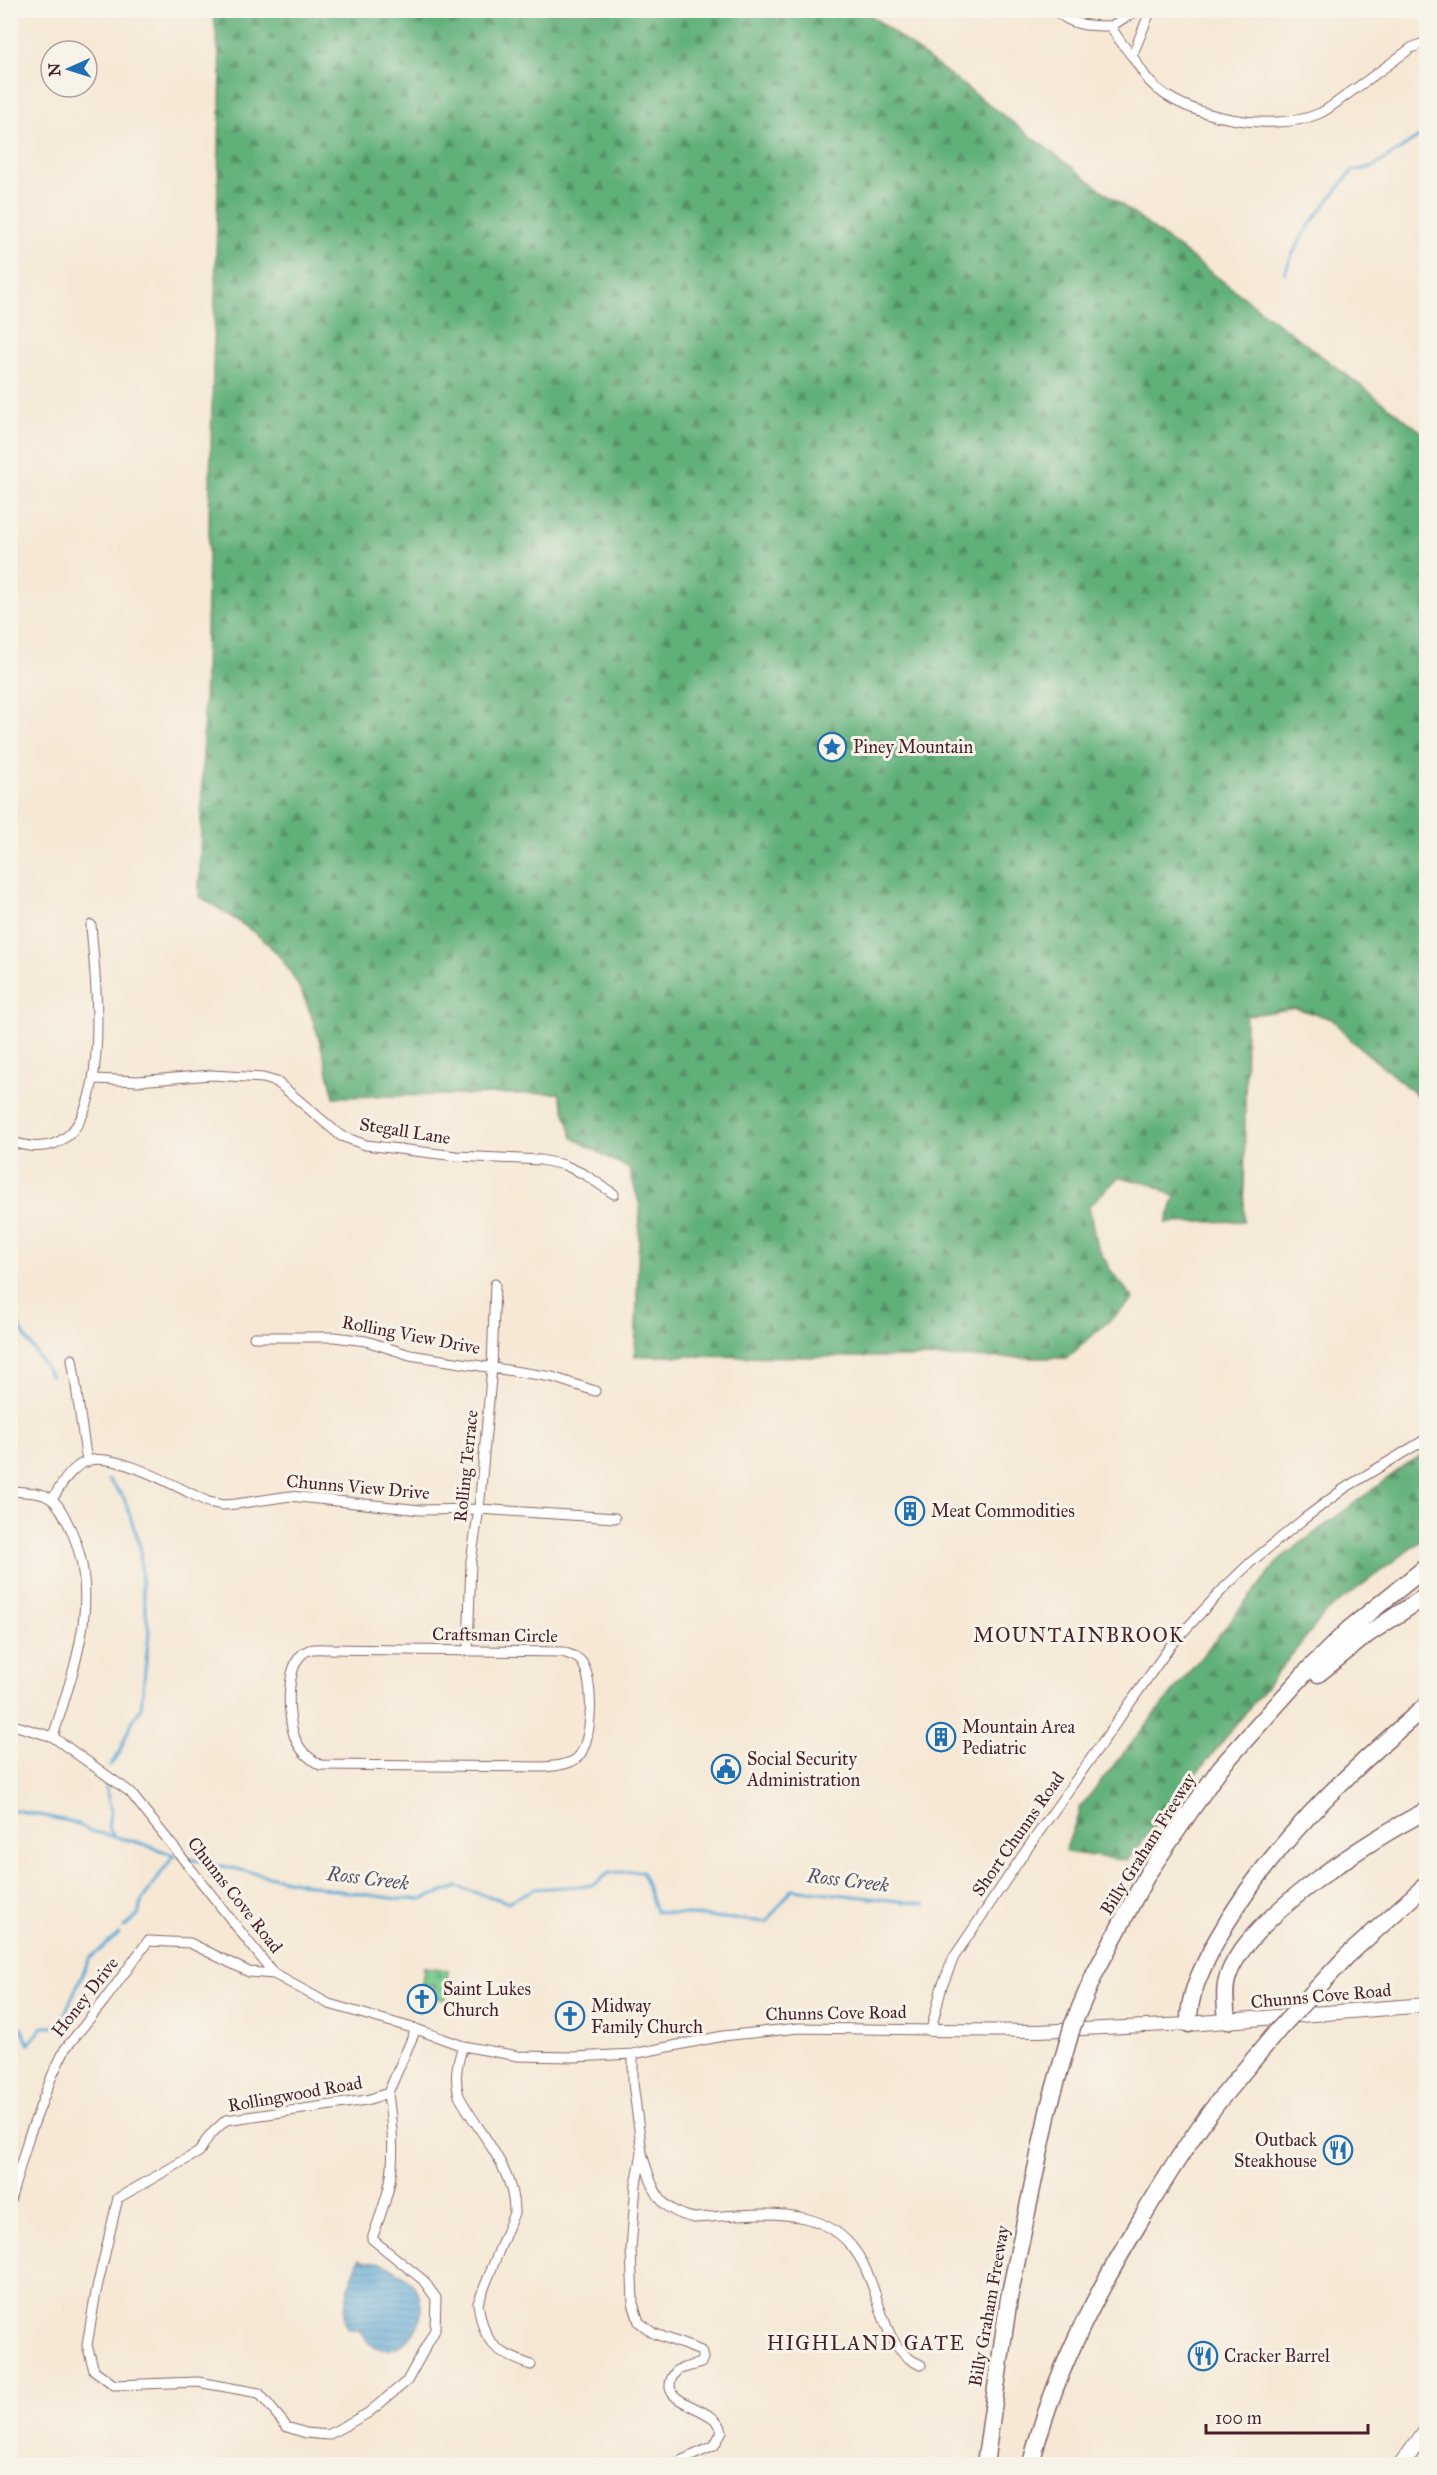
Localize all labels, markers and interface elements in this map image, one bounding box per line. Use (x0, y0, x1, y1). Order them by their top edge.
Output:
north arrow (39, 39, 99, 99)
text: N (45, 62, 64, 77)
place icon: Piney Mountain (816, 731, 848, 763)
place label: Piney Mountain (853, 736, 973, 758)
street label: Stegall Lane (358, 1113, 452, 1150)
street label: Rolling View Drive (340, 1311, 482, 1360)
street label: Rolling Terrace (449, 1409, 484, 1523)
street label: Chunns View Drive (285, 1470, 431, 1504)
building icon: Meat Commodities (894, 1495, 926, 1527)
place label: Meat Commodities (931, 1500, 1075, 1522)
street label: Craftsman Circle (432, 1623, 558, 1647)
district label: MOUNTAINBROOK (973, 1623, 1185, 1647)
place label: Mountain Area Pediatric (962, 1716, 1076, 1759)
building icon: Mountain Area Pediatric (925, 1721, 957, 1753)
place label: Social Security Administration (746, 1748, 861, 1791)
public building icon: Social Security Administration (710, 1753, 742, 1785)
street label: Short Chunns Road (967, 1768, 1069, 1900)
street label: Billy Graham Freeway (1095, 1769, 1201, 1919)
street label: Chunns Cove Road (183, 1833, 287, 1957)
water label: Ross Creek (325, 1861, 410, 1895)
water label: Ross Creek (805, 1863, 890, 1897)
street label: Honey Drive (47, 1953, 123, 2041)
place label: Saint Lukes Church (443, 1978, 531, 2021)
street label: Chunns Cove Road (1250, 1979, 1392, 2013)
church icon: Saint Lukes Church (406, 1983, 438, 2015)
place label: Midway Family Church (591, 1995, 703, 2038)
church icon: Midway Family Church (554, 2000, 586, 2032)
street label: Chunns Cove Road (765, 2001, 907, 2025)
street label: Rollingwood Road (226, 2071, 364, 2118)
place label: Outback Steakhouse (1234, 2129, 1318, 2172)
restaurant icon: Outback Steakhouse (1322, 2134, 1354, 2166)
street label: Billy Graham Freeway (964, 2223, 1014, 2388)
district label: HIGHLAND GATE (767, 2331, 965, 2355)
restaurant icon: Cracker Barrel (1187, 2340, 1219, 2372)
place label: Cracker Barrel (1224, 2345, 1330, 2367)
scale bar (1206, 2397, 1368, 2435)
text: 100 m (1215, 2407, 1262, 2429)

